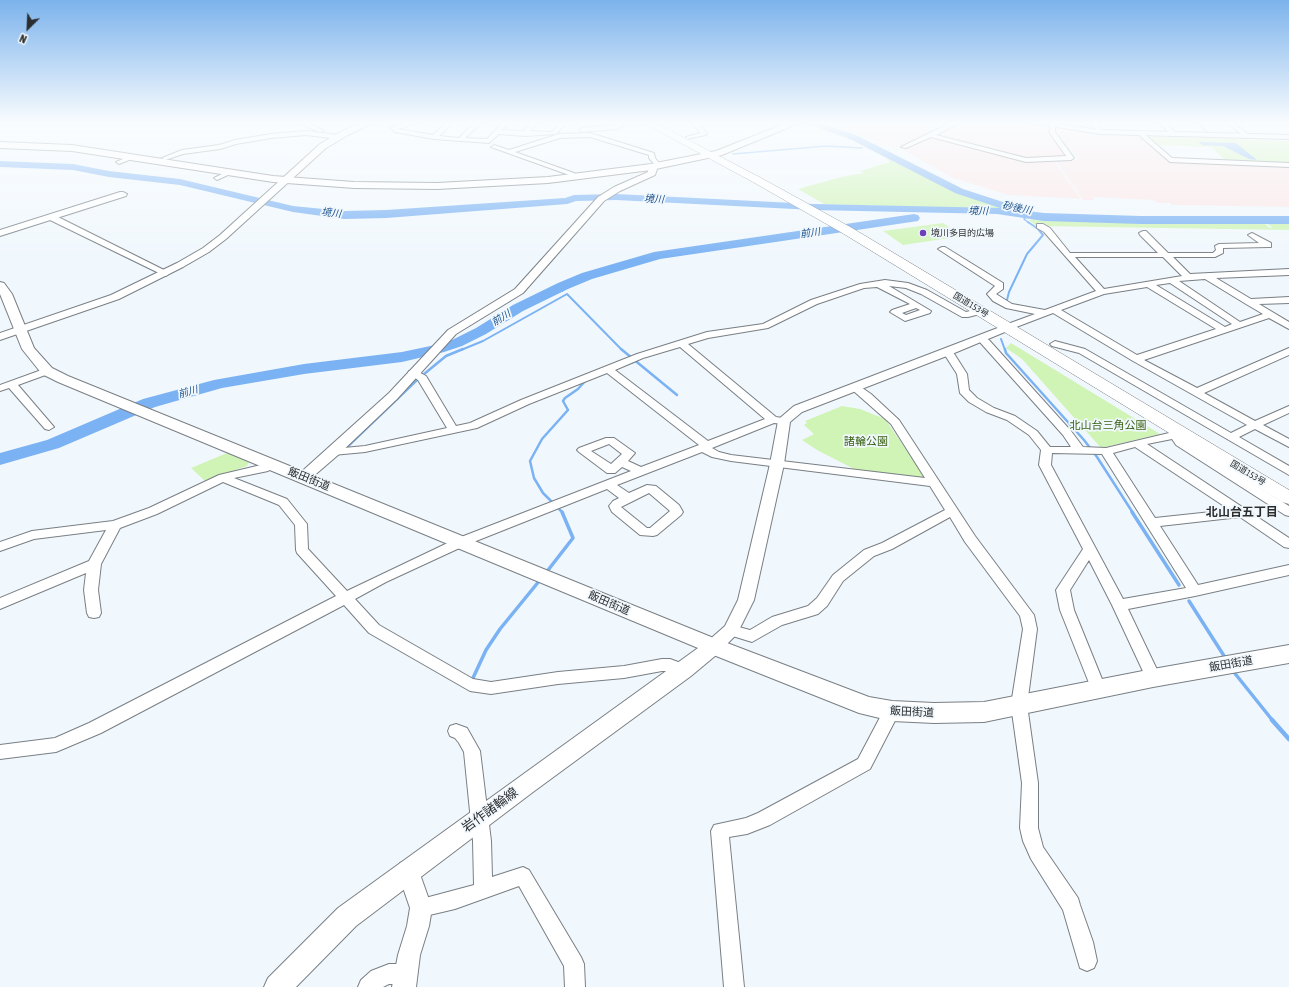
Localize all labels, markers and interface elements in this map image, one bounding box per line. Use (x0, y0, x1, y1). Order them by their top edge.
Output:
north arrow (8, 8, 48, 48)
text: N (18, 32, 29, 46)
water label: 境川 (644, 192, 664, 206)
water label: 砂後川 (1001, 199, 1033, 217)
water label: 境川 (968, 205, 988, 217)
water label: 境川 (320, 206, 342, 220)
water label: 前川 (799, 226, 821, 240)
marker: 境川多目的広場 (918, 228, 928, 238)
place label: 境川多目的広場 (931, 228, 994, 238)
street label: 国道153号 (951, 290, 991, 320)
water label: 前川 (489, 308, 513, 328)
water label: 前川 (177, 383, 199, 401)
park label: 北山台三角公園 (1070, 419, 1146, 433)
park label: 諸輪公園 (844, 435, 888, 449)
street label: 国道153号 (1228, 458, 1268, 488)
street label: 飯田街道 (286, 465, 332, 493)
district label: 北山台五丁目 (1206, 505, 1278, 519)
street label: 飯田街道 (586, 588, 632, 618)
street label: 飯田街道 (1208, 654, 1254, 674)
street label: 飯田街道 (890, 704, 934, 720)
street label: 岩作諸輪線 (459, 785, 521, 835)

